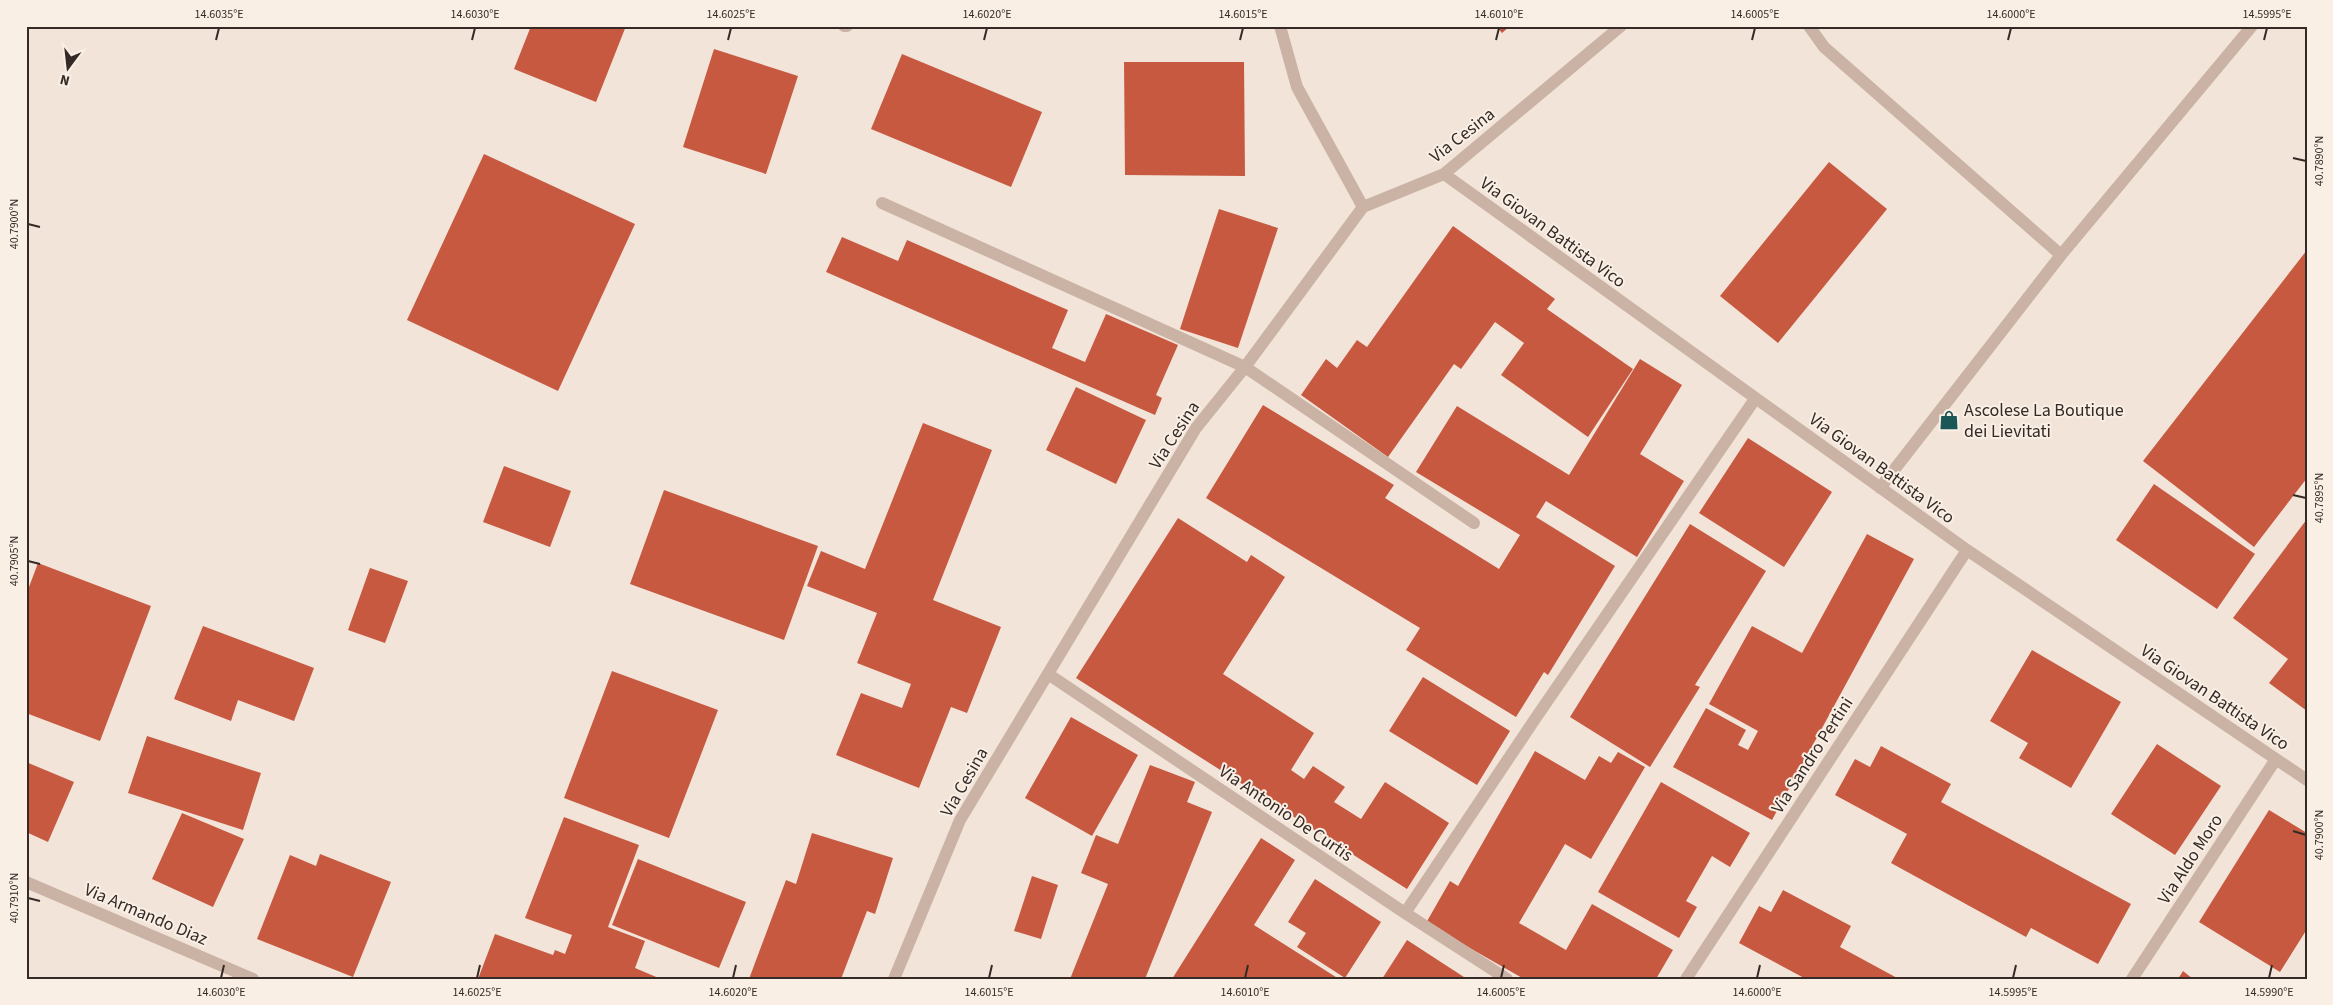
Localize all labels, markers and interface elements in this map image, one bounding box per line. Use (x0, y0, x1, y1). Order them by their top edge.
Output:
text: 14.6035°E (194, 6, 244, 23)
text: 14.6030°E (450, 6, 500, 23)
text: 14.6025°E (706, 6, 756, 23)
text: 14.6020°E (962, 6, 1012, 23)
text: 14.6015°E (1218, 6, 1268, 23)
text: 14.6010°E (1474, 6, 1524, 23)
text: 14.6005°E (1730, 6, 1780, 23)
text: 14.6000°E (1986, 6, 2036, 23)
text: 14.5995°E (2242, 6, 2292, 23)
north arrow (42, 42, 92, 92)
text: N (58, 69, 72, 90)
street label: Via Cesina (1424, 102, 1500, 169)
text: 40.7890°N (2311, 136, 2328, 186)
street label: Via Giovan Battista Vico (1475, 171, 1631, 294)
text: 40.7900°N (6, 199, 23, 249)
street label: Via Cesina (1143, 396, 1206, 474)
place label: Ascolese La Boutique dei Lievitati (1964, 398, 2124, 444)
street label: Via Giovan Battista Vico (1804, 407, 1960, 530)
shop icon: Ascolese La Boutique dei Lievitati (1938, 409, 1960, 431)
text: 40.7895°N (2311, 473, 2328, 523)
text: 40.7905°N (6, 536, 23, 586)
street label: Via Giovan Battista Vico (2135, 638, 2294, 757)
street label: Via Sandro Pertini (1765, 692, 1859, 818)
street label: Via Cesina (934, 743, 994, 822)
street label: Via Antonio De Curtis (1214, 759, 1358, 868)
street label: Via Aldo Moro (2152, 809, 2229, 909)
text: 40.7900°N (2311, 810, 2328, 860)
text: 40.7910°N (6, 873, 23, 923)
street label: Via Armando Diaz (80, 877, 212, 952)
text: 14.6030°E (196, 984, 246, 1001)
text: 14.6025°E (452, 984, 502, 1001)
text: 14.6020°E (708, 984, 758, 1001)
text: 14.6015°E (964, 984, 1014, 1001)
text: 14.6010°E (1220, 984, 1270, 1001)
text: 14.6005°E (1476, 984, 1526, 1001)
text: 14.6000°E (1732, 984, 1782, 1001)
text: 14.5995°E (1988, 984, 2038, 1001)
text: 14.5990°E (2244, 984, 2294, 1001)

